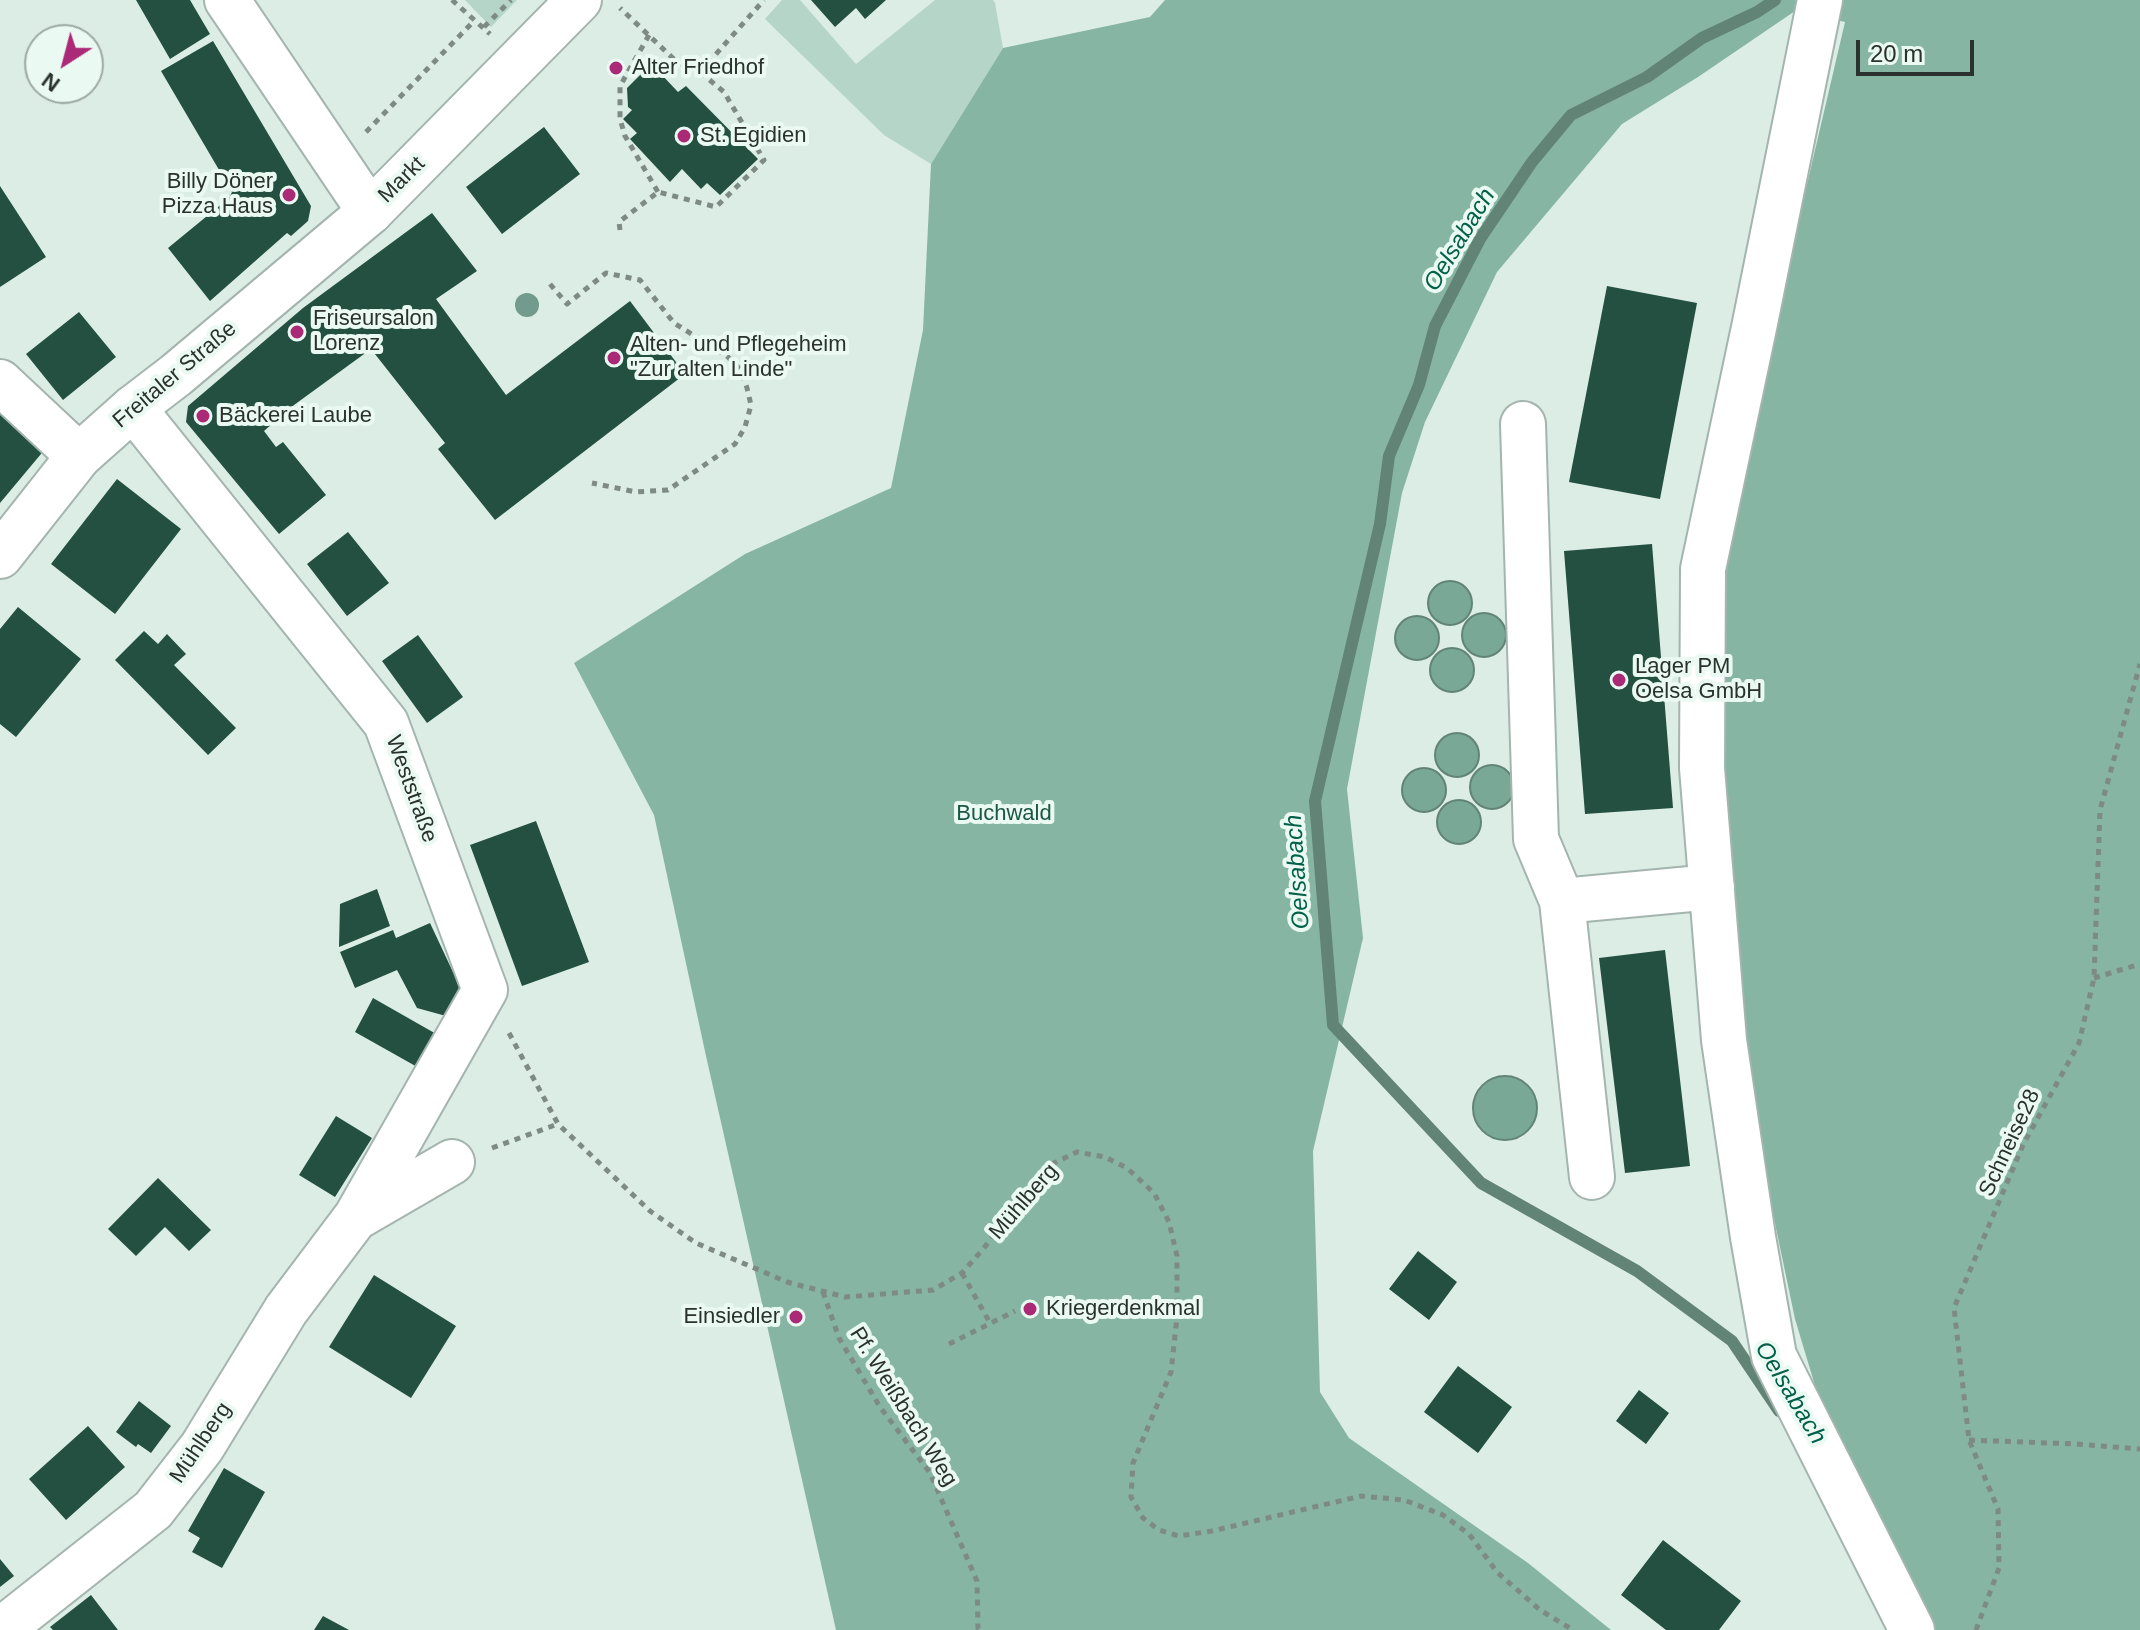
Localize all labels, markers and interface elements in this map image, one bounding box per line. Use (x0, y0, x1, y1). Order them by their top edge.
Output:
north arrow (24, 24, 104, 104)
scale bar (1860, 24, 1978, 74)
text: 20 m (1870, 40, 1923, 67)
place label: Alter Friedhof (632, 55, 764, 81)
marker: Alter Friedhof (607, 59, 625, 77)
text: N (37, 67, 65, 97)
place label: St. Egidien (700, 123, 806, 149)
marker: St. Egidien (675, 127, 693, 145)
street label: Markt (373, 151, 431, 209)
place label: Billy Döner Pizza Haus (162, 169, 273, 220)
water label: Oelsabach (1418, 183, 1502, 297)
marker: Billy Döner Pizza Haus (280, 186, 298, 204)
place label: Friseursalon Lorenz (313, 306, 434, 358)
street label: Freitaler Straße (108, 316, 242, 434)
marker: Friseursalon Lorenz (288, 323, 306, 341)
place label: Alten- und Pflegeheim "Zur alten Linde" (630, 332, 846, 384)
marker: Alten- und Pflegeheim "Zur alten Linde" (605, 349, 623, 367)
place label: Bäckerei Laube (219, 403, 372, 429)
marker: Bäckerei Laube (194, 407, 212, 425)
place label: Lager PM Oelsa GmbH (1635, 654, 1762, 706)
marker: Lager PM Oelsa GmbH (1610, 671, 1628, 689)
street label: Weststraße (379, 732, 443, 846)
park label: Buchwald (956, 801, 1052, 827)
water label: Oelsabach (1280, 814, 1316, 930)
street label: Schneise28 (1974, 1085, 2046, 1201)
street label: Mühlberg (984, 1159, 1064, 1245)
place label: Kriegerdenkmal (1046, 1296, 1200, 1322)
marker: Kriegerdenkmal (1021, 1300, 1039, 1318)
place label: Einsiedler (683, 1304, 780, 1330)
marker: Einsiedler (787, 1308, 805, 1326)
street label: Pf. Weißbach Weg (843, 1323, 963, 1491)
water label: Oelsabach (1748, 1336, 1832, 1450)
street label: Mühlberg (164, 1398, 238, 1488)

